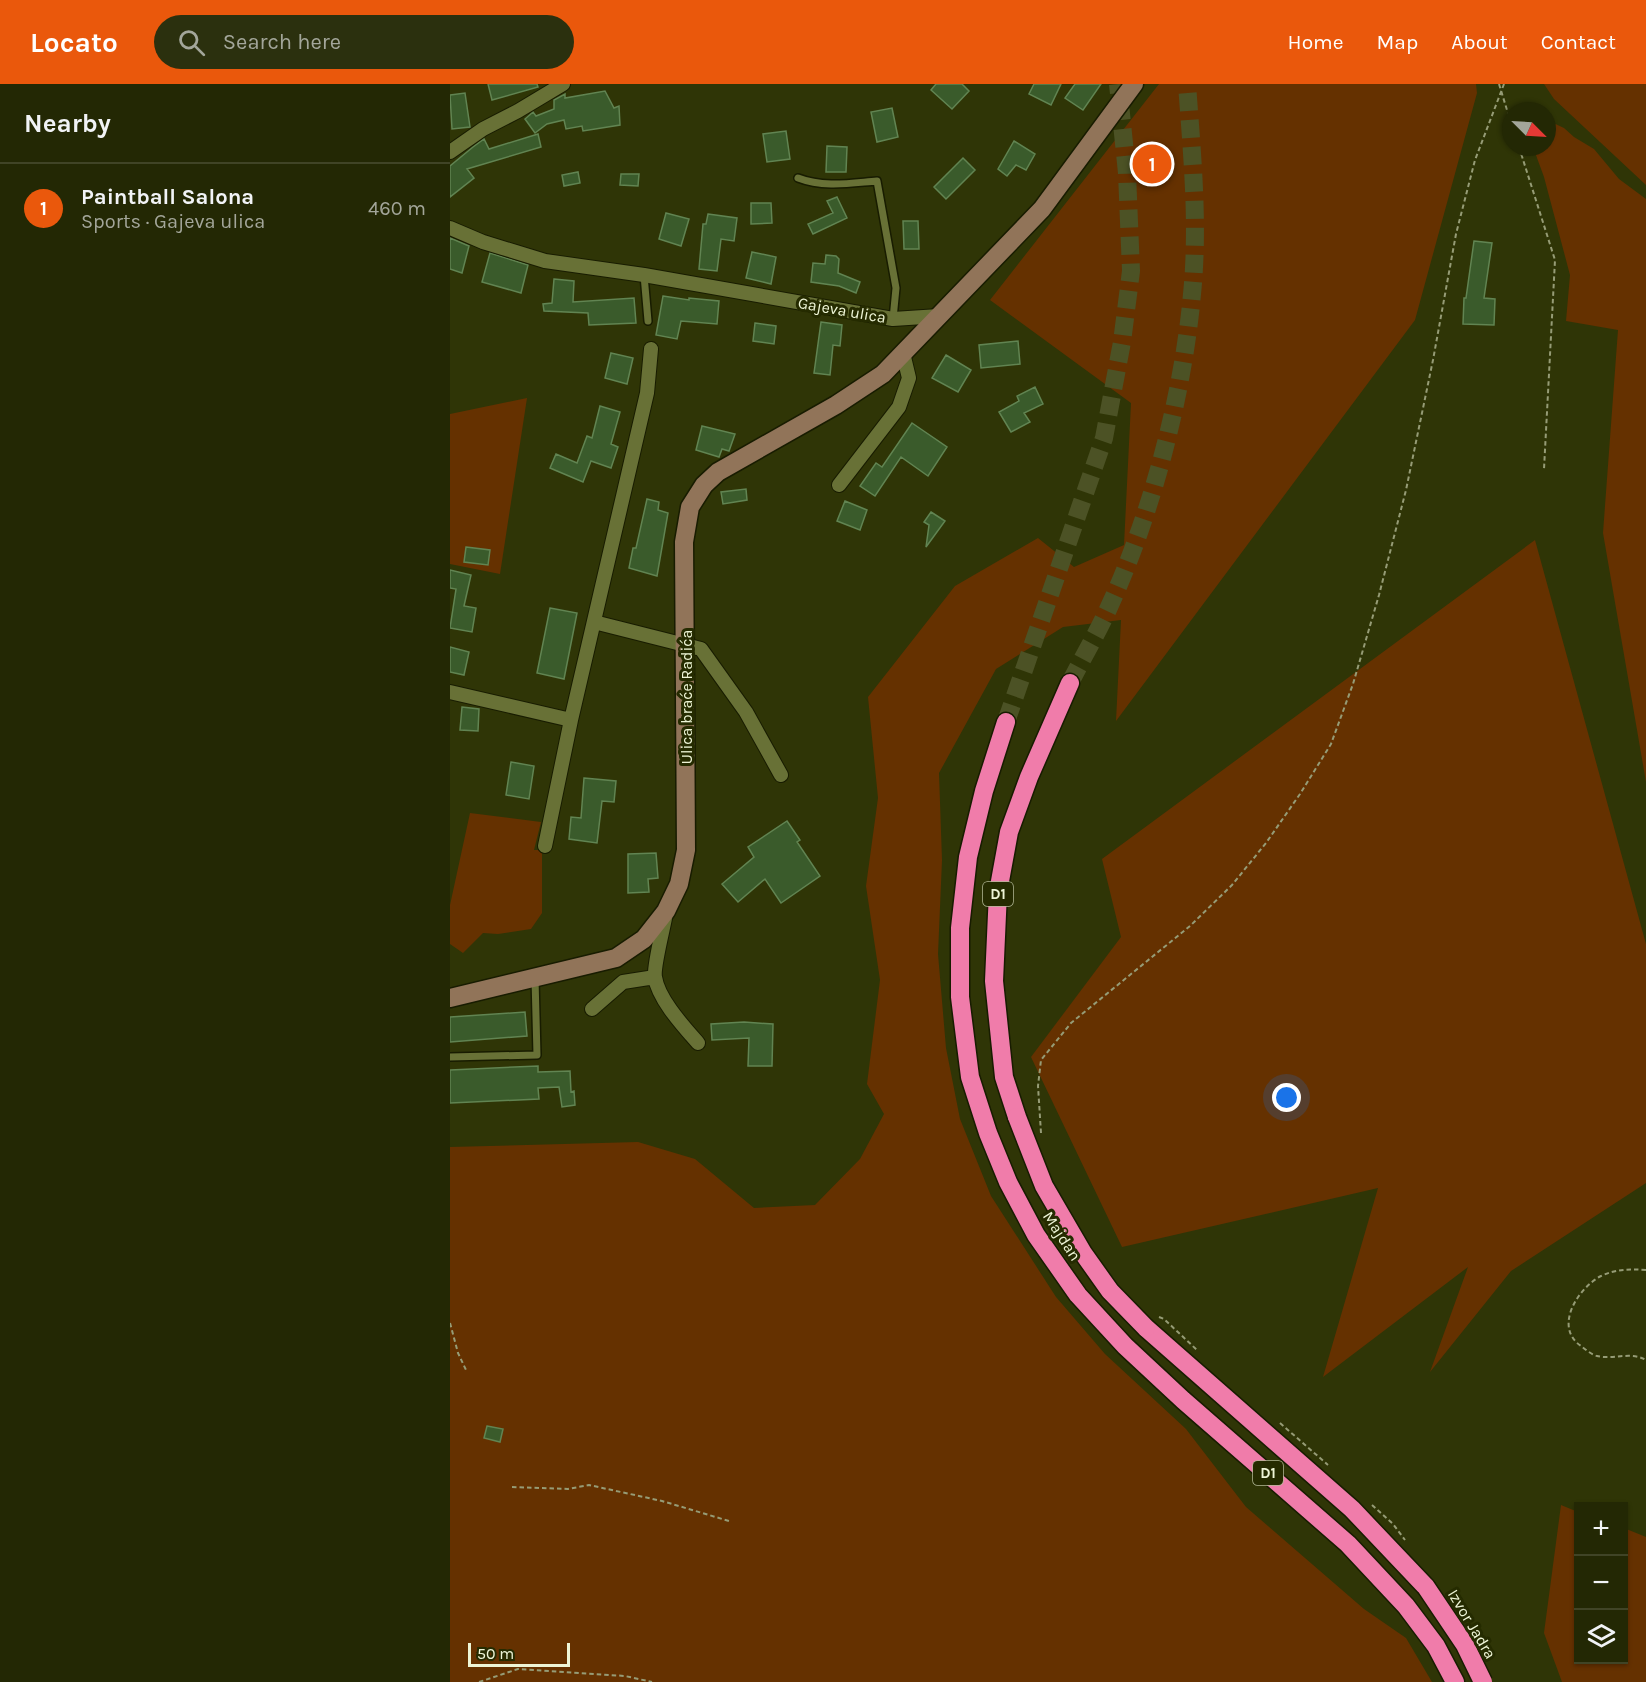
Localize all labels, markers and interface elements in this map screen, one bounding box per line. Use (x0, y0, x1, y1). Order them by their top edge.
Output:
search box (154, 15, 574, 69)
text: Locato (30, 26, 118, 59)
icon: search (175, 26, 208, 59)
text: Search here (223, 29, 341, 55)
text: Home (1288, 30, 1344, 54)
text: Map (1377, 30, 1418, 54)
text: About (1451, 30, 1508, 54)
text: Contact (1541, 30, 1616, 54)
north arrow (1502, 102, 1556, 156)
text: Nearby (24, 108, 111, 139)
pin: 1 (1132, 142, 1172, 187)
text: Paintball Salona (81, 184, 254, 210)
text: 1 (40, 197, 47, 220)
text: 460 m (368, 197, 426, 220)
text: Sports · Gajeva ulica (81, 210, 265, 233)
street label: Gajeva ulica (797, 293, 887, 327)
street label: Ulica braće Radića (677, 630, 696, 764)
road number: D1 (983, 882, 1013, 906)
your location (1272, 1083, 1301, 1112)
street label: Majdan (1039, 1208, 1085, 1264)
road number: D1 (1253, 1461, 1283, 1485)
map controls (1574, 1502, 1628, 1664)
button: + (1574, 1502, 1628, 1556)
button: − (1574, 1556, 1628, 1610)
street label: Izvor Jadra (1444, 1586, 1500, 1662)
button: layers (1574, 1610, 1628, 1664)
scale bar (468, 1640, 570, 1668)
text: 50 m (477, 1644, 514, 1663)

